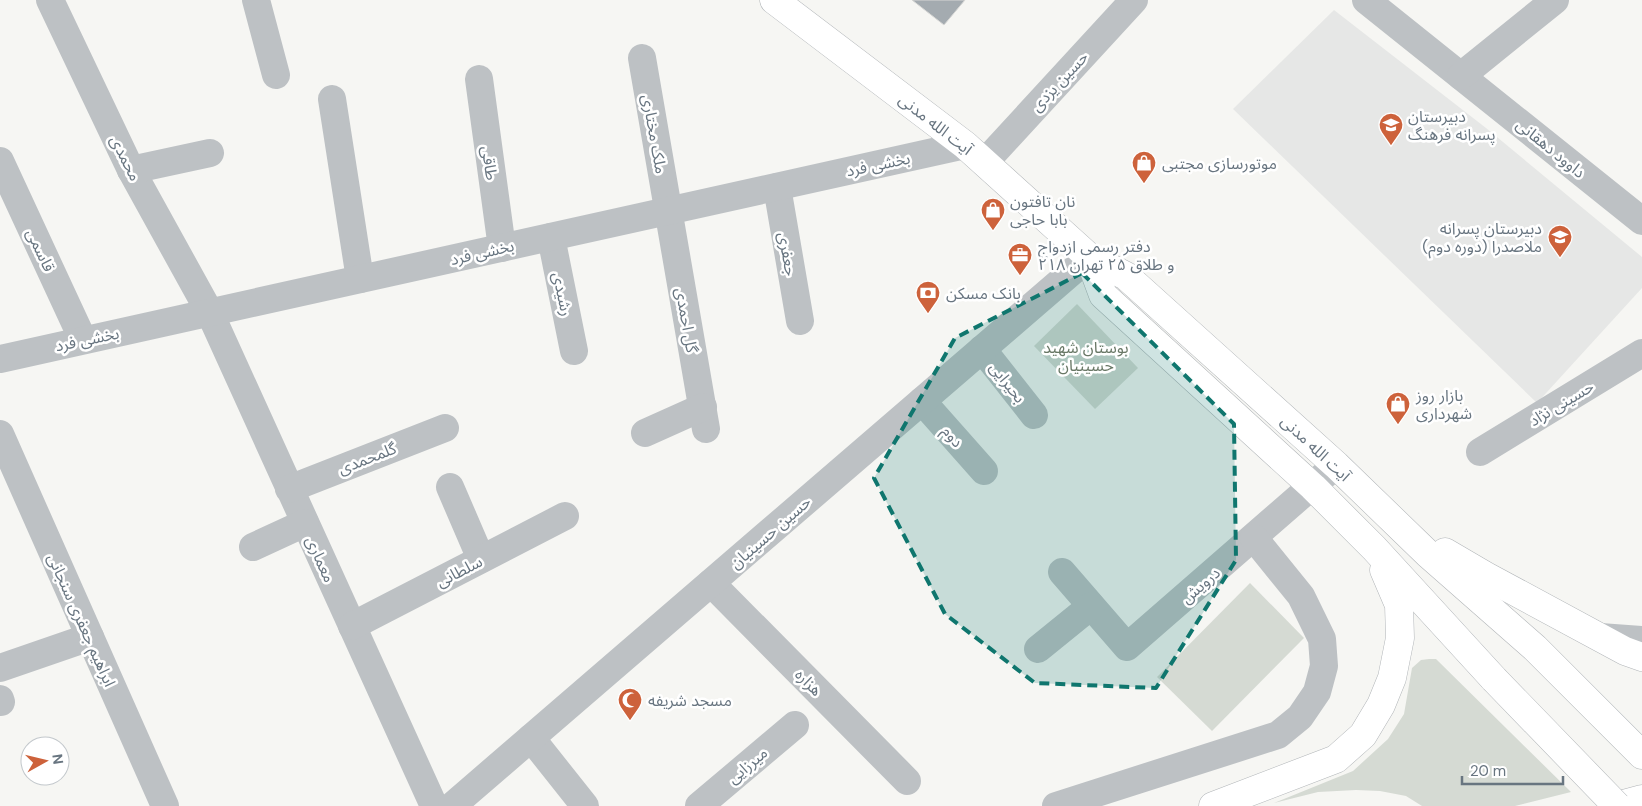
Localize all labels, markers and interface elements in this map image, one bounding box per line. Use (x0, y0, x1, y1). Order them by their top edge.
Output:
street label: حسین یزدی (1026, 47, 1093, 116)
street label: آیت الله مدنی (895, 89, 978, 161)
street label: ملک مختاری (637, 93, 672, 175)
place label: دبیرستان پسرانه فرهنگ (1408, 106, 1496, 145)
school or university icon: دبیرستان پسرانه فرهنگ (1378, 112, 1404, 146)
street label: داوود دهقانی (1512, 114, 1590, 183)
street label: محمدی (105, 132, 146, 185)
street label: طاقی (477, 145, 502, 182)
street label: بخشی فرد (844, 147, 912, 181)
shop icon: موتورسازی مجتبی (1131, 150, 1157, 184)
place label: موتورسازی مجتبی (1162, 153, 1277, 174)
place label: نان تافتون بابا حاجی (1010, 191, 1075, 230)
shop icon: نان تافتون بابا حاجی (980, 197, 1006, 231)
place label: دبيرستان پسرانه ملاصدرا (دوره دوم) (1422, 218, 1542, 259)
school or university icon: دبيرستان پسرانه ملاصدرا (دوره دوم) (1547, 224, 1573, 258)
street label: قاسمی (21, 225, 60, 275)
street label: جعفری (773, 231, 802, 278)
street label: بخشی فرد (448, 235, 516, 270)
place label: دفتر رسمی ازدواج ۲۱۸ و طلاق ۲۵ تهران (1038, 236, 1174, 275)
office icon: دفتر رسمی ازدواج ۲۱۸ و طلاق ۲۵ تهران (1007, 242, 1033, 276)
street label: رشیدی (548, 270, 577, 318)
bank icon: بانک مسکن (915, 280, 941, 314)
place label: بانک مسکن (946, 283, 1021, 304)
street label: گل احمدی (670, 286, 703, 355)
street label: بخشی فرد (53, 322, 121, 356)
park label: بوستان شهید حسینیان (1043, 337, 1129, 376)
street label: بحیرایی (985, 357, 1030, 407)
street label: حسینی نژاد (1525, 376, 1598, 431)
place label: بازار روز شهرداری (1415, 385, 1472, 424)
shop icon: بازار روز شهرداری (1385, 391, 1411, 425)
street label: آیت الله مدنی (1276, 411, 1356, 487)
street label: دوم (936, 421, 968, 453)
street label: گلمحمدی (335, 438, 400, 479)
street label: حسین حسینیان (725, 491, 815, 573)
street label: معماری (301, 533, 340, 586)
street label: ابراهیم جعفری سنجانی (41, 550, 120, 691)
street label: سلطانی (432, 551, 486, 592)
street label: درویش (1176, 562, 1224, 608)
street label: هزاره (790, 664, 827, 701)
mosque icon: مسجد شریفه (617, 687, 643, 721)
place label: مسجد شریفه (648, 690, 732, 711)
north arrow (20, 736, 70, 786)
street label: میرزایی (723, 742, 772, 788)
text: N (48, 753, 67, 766)
scale bar (1462, 754, 1563, 786)
text: 20 m (1470, 761, 1506, 781)

